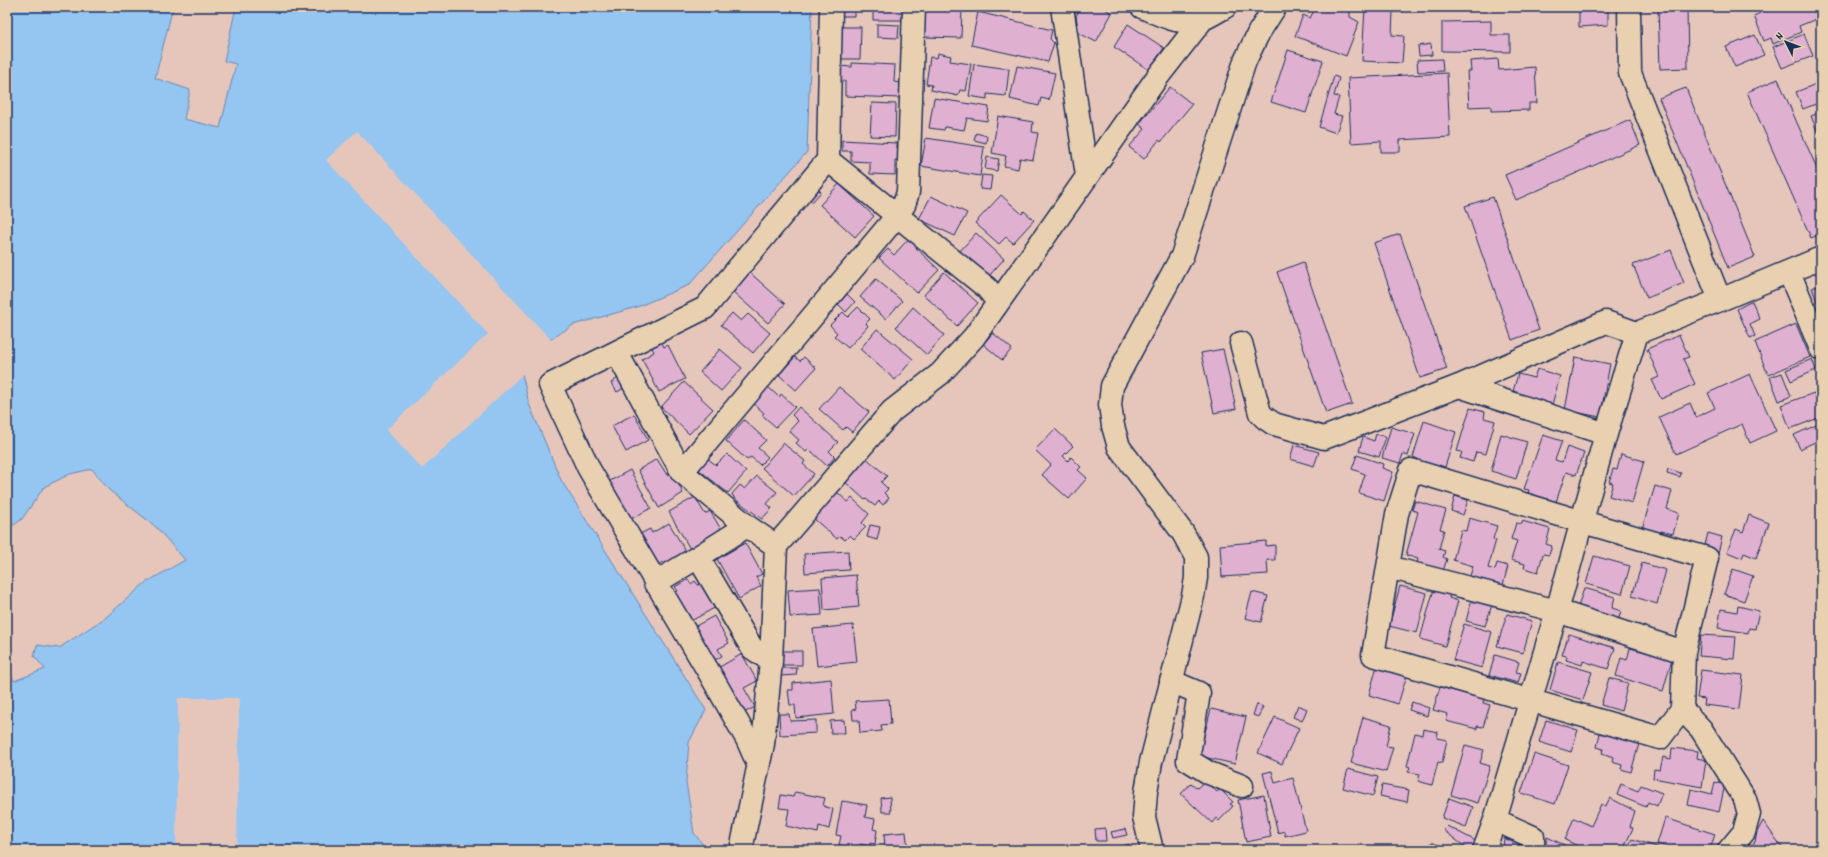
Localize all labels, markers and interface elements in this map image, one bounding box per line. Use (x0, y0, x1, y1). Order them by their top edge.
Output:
north arrow (1766, 22, 1806, 62)
text: N (1772, 29, 1788, 44)

